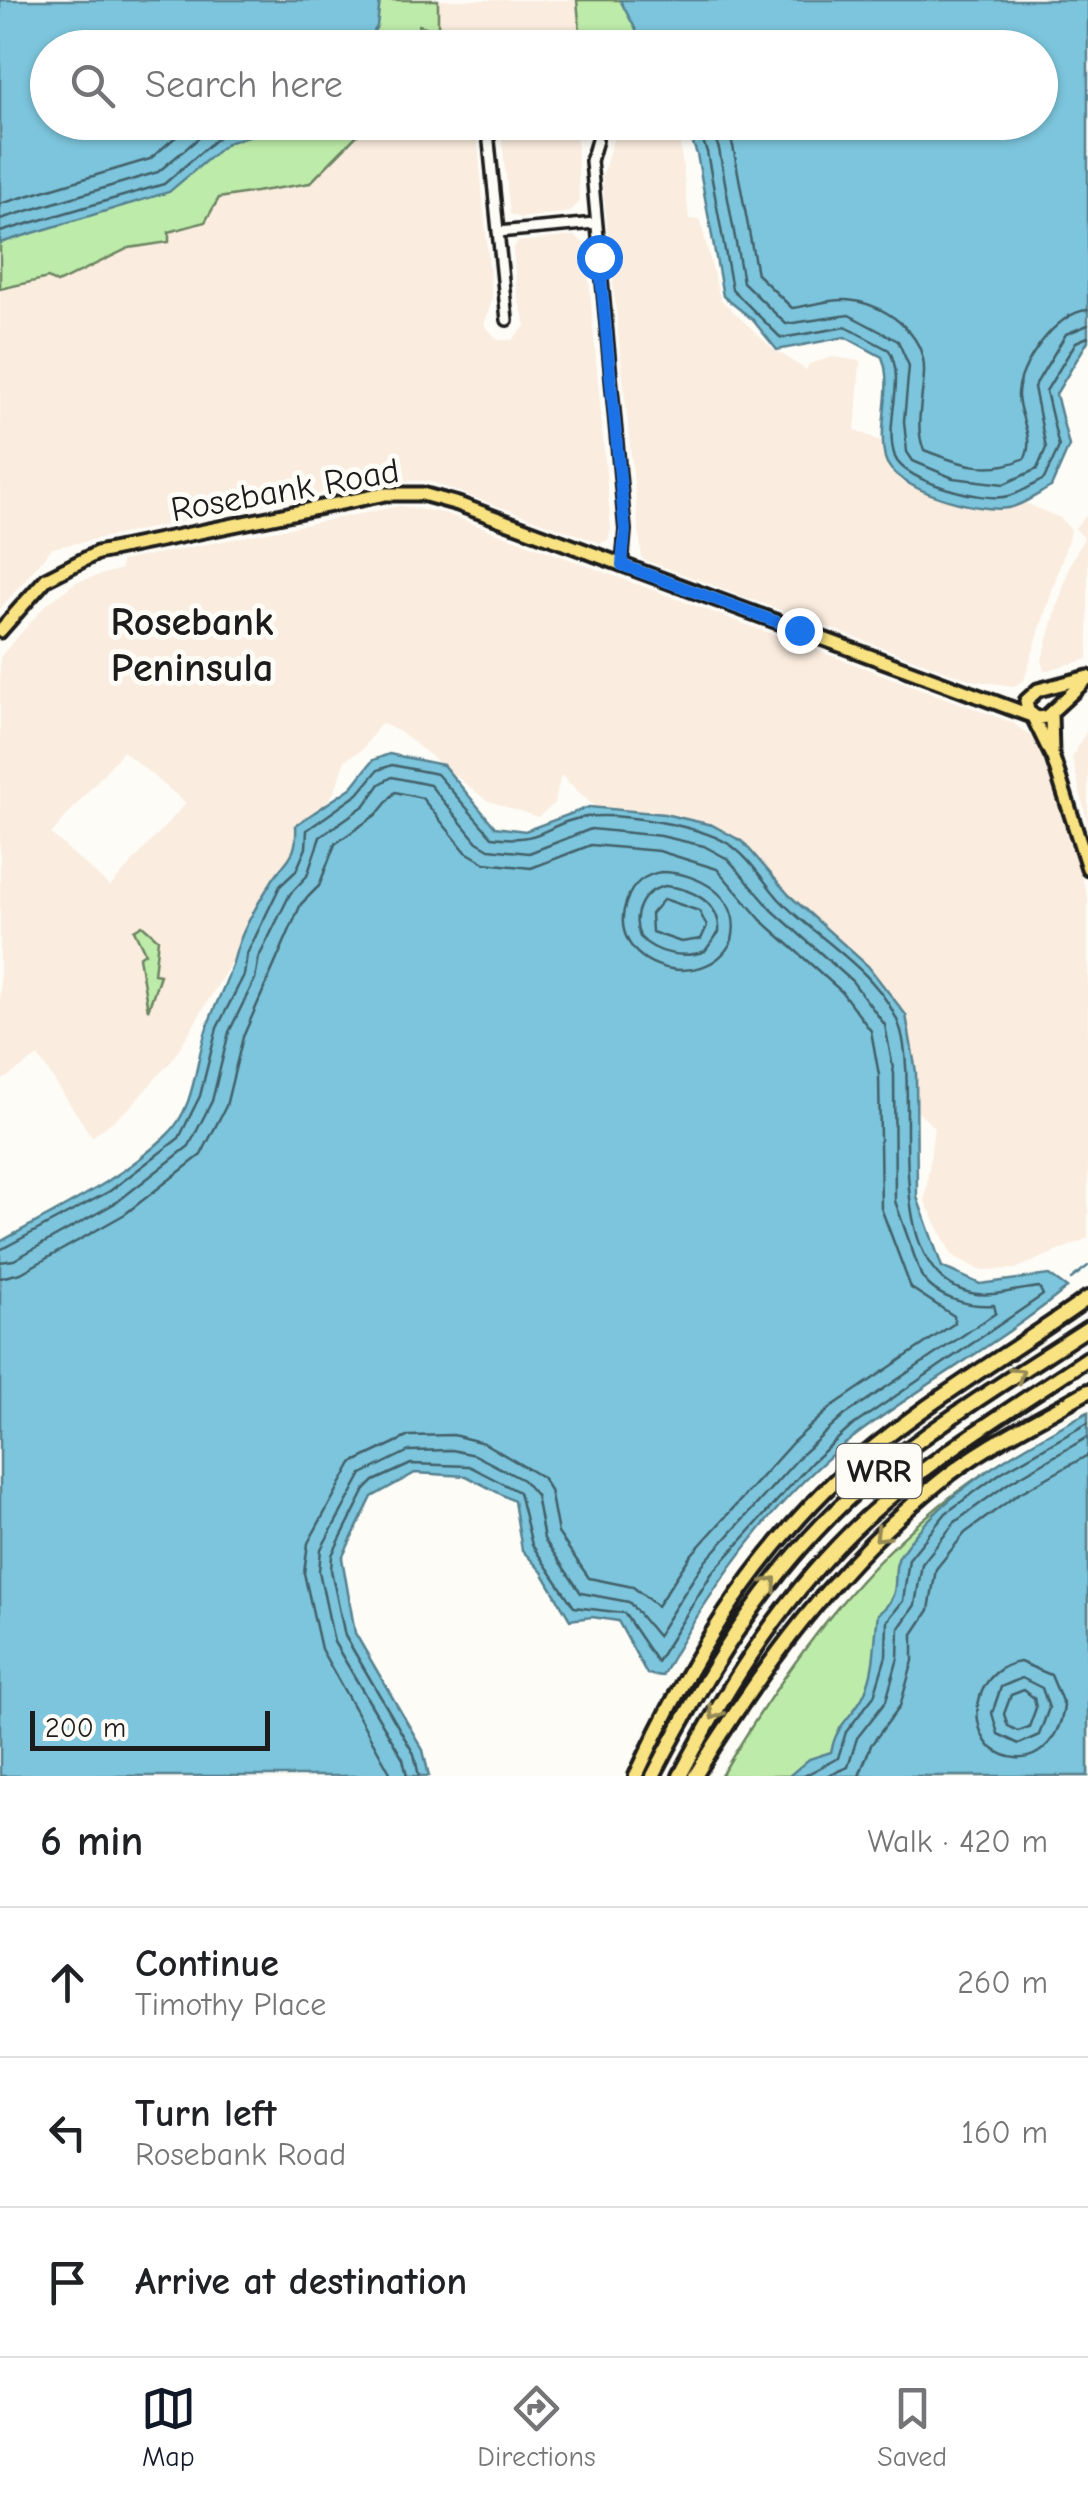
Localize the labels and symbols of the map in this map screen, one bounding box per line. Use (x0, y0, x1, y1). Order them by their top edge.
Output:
route start (577, 235, 623, 281)
street label: Rosebank Road (168, 450, 402, 530)
district label: Rosebank Peninsula (110, 599, 274, 691)
route end (777, 608, 823, 654)
one-way arrow (1007, 1367, 1025, 1386)
road number: WRR (836, 1444, 922, 1498)
one-way arrow (875, 1524, 893, 1542)
one-way arrow (759, 1576, 777, 1594)
one-way arrow (708, 1702, 727, 1720)
scale bar (30, 1706, 270, 1750)

